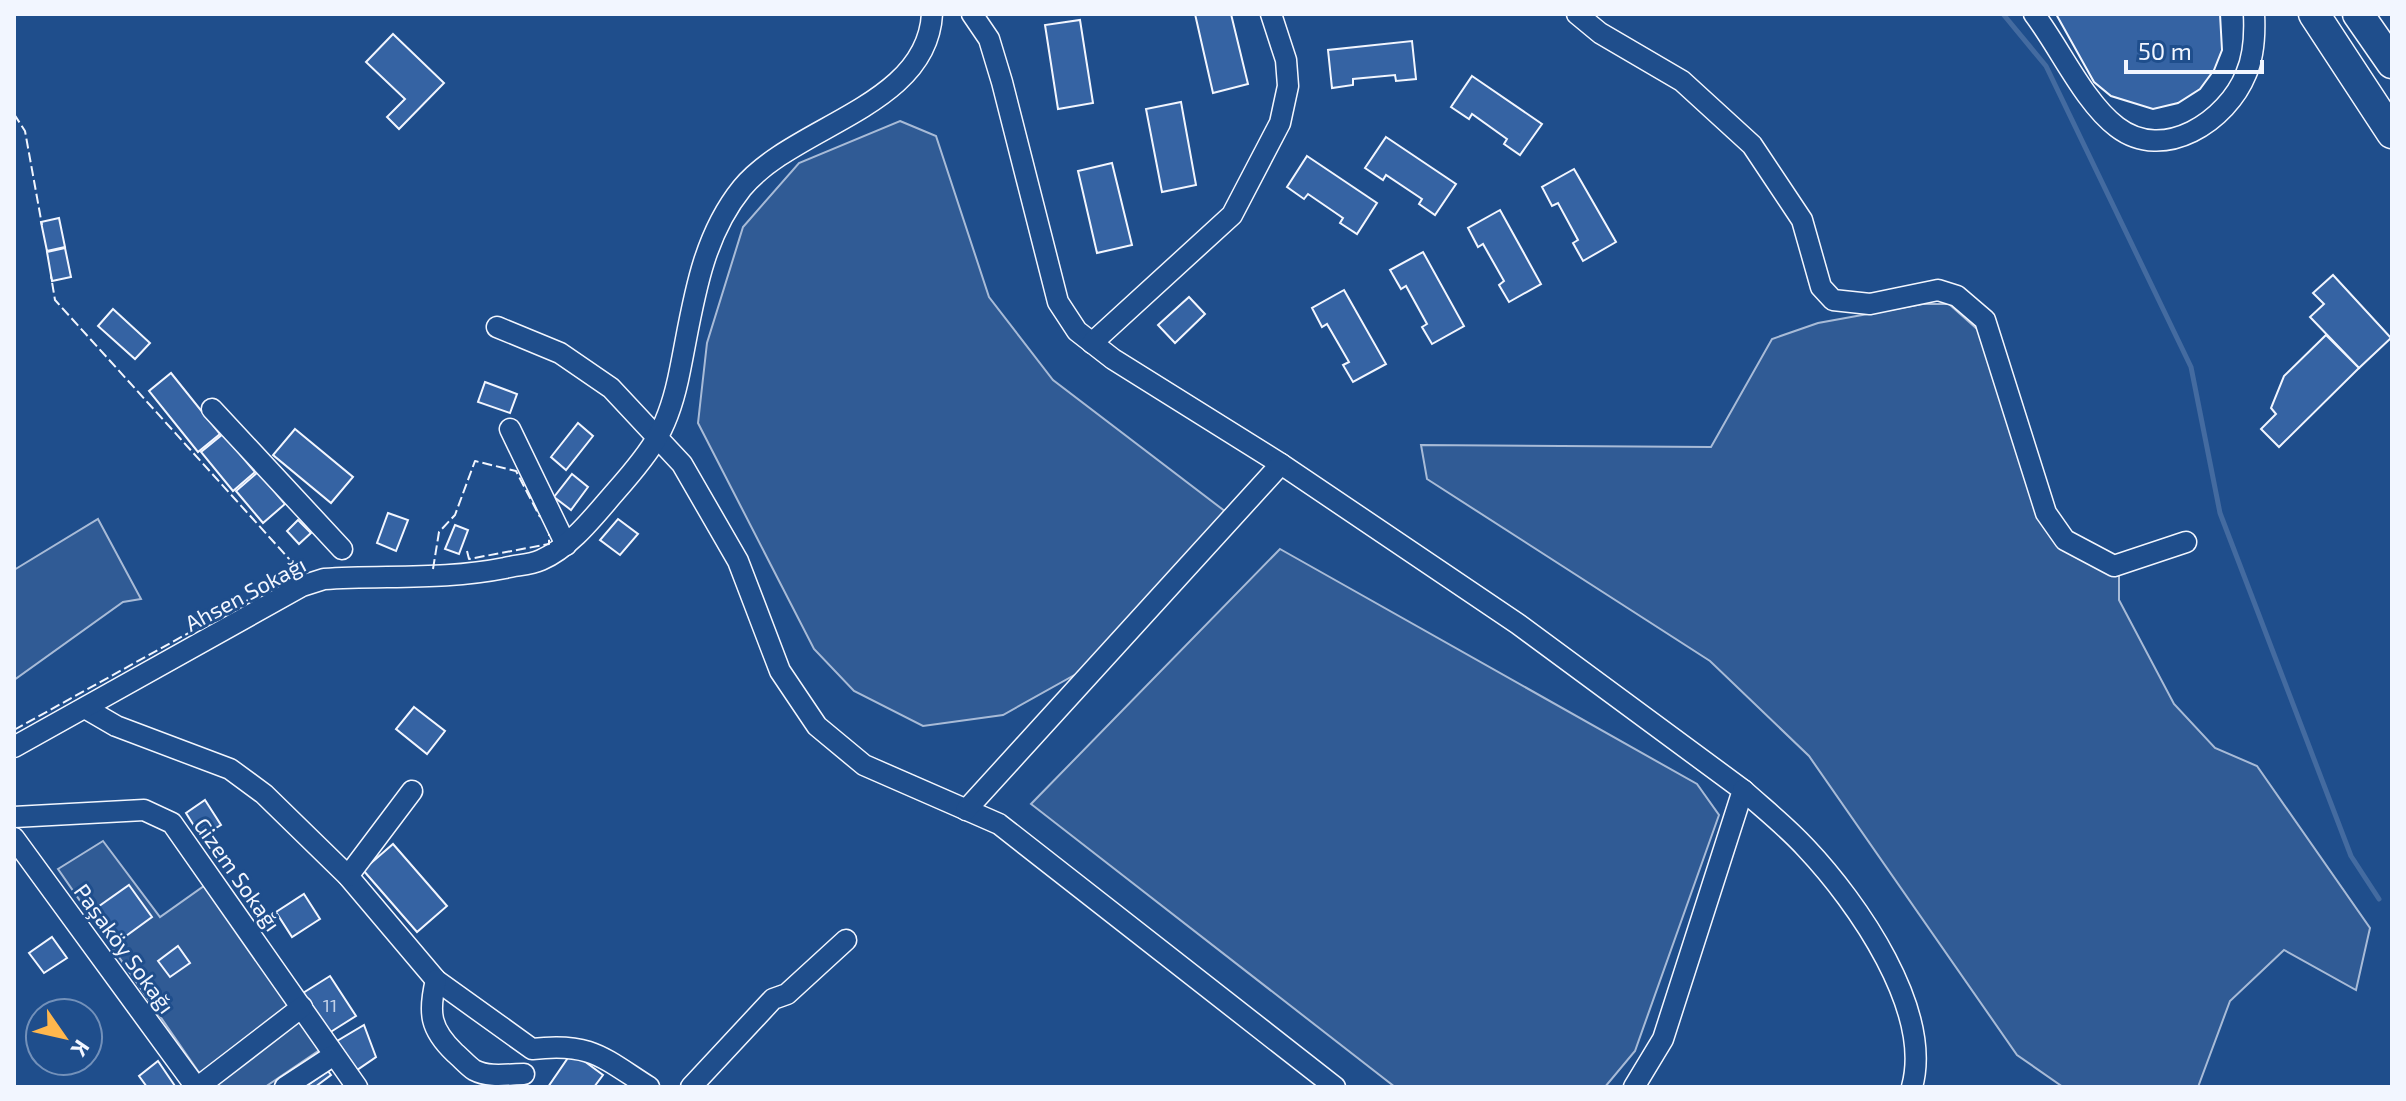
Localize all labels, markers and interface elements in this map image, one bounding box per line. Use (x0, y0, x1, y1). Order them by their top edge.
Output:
scale bar (2126, 24, 2262, 74)
text: 50 m (2138, 36, 2192, 65)
street label: Ahsen Sokağı (180, 550, 310, 636)
street label: Gizem Sokağı (189, 812, 287, 936)
street label: Paşaköy Sokağı (68, 878, 181, 1019)
house number: 11 (323, 994, 337, 1016)
north arrow (24, 997, 104, 1077)
text: K (67, 1036, 96, 1062)

